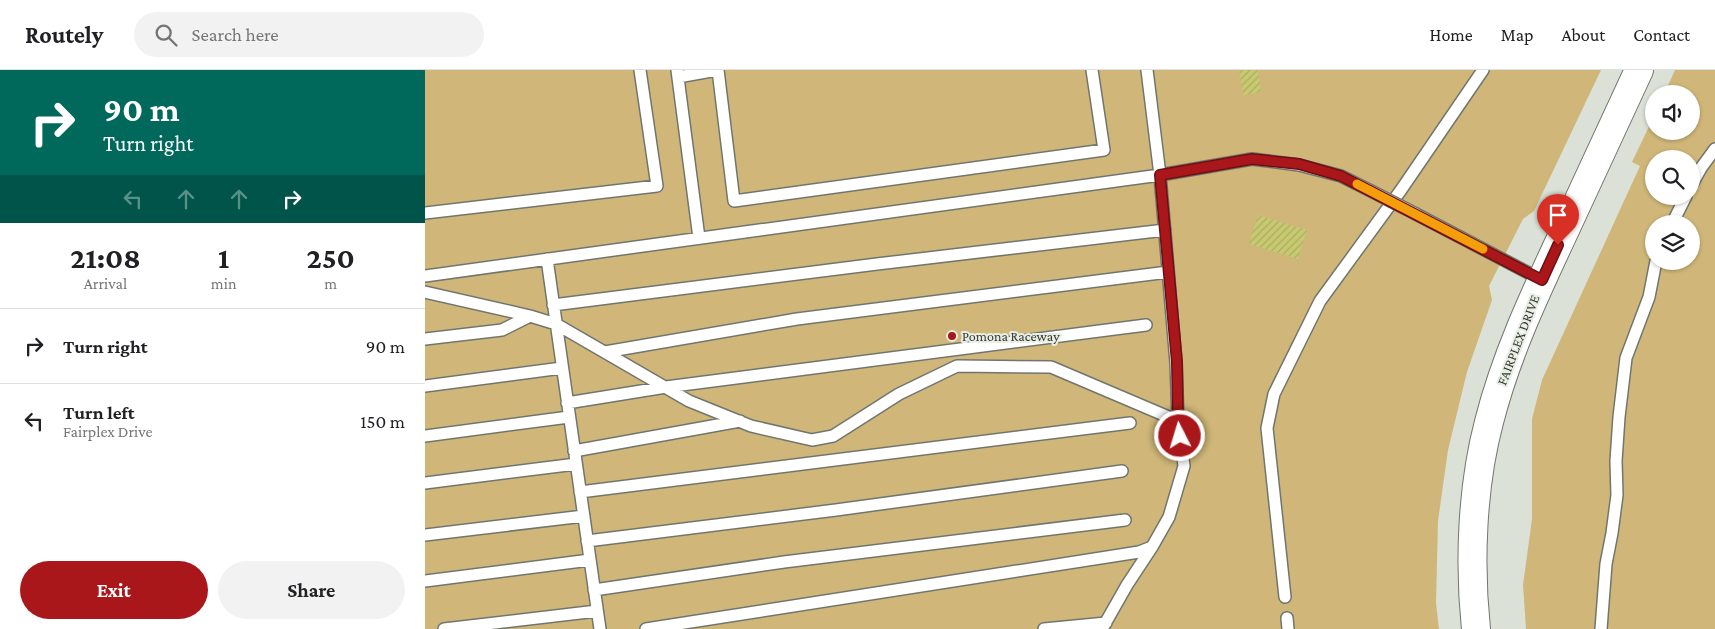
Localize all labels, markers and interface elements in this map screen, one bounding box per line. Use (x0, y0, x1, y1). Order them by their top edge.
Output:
search box (134, 12, 484, 57)
text: Routely (25, 21, 104, 48)
icon: search (152, 21, 180, 49)
text: Search here (192, 24, 279, 45)
text: Home (1430, 25, 1473, 45)
text: Map (1501, 25, 1533, 45)
text: About (1561, 25, 1605, 45)
text: Contact (1633, 25, 1690, 45)
map controls (1645, 85, 1700, 270)
button: sound (1645, 85, 1700, 140)
icon: right (20, 90, 85, 155)
text: 90 m (103, 90, 180, 129)
text: Turn right (103, 131, 194, 156)
button: search (1645, 150, 1700, 205)
icon: left (119, 185, 147, 213)
icon: ahead (172, 185, 200, 213)
icon: ahead (225, 185, 253, 213)
icon: right (278, 185, 306, 213)
pin (1537, 194, 1579, 245)
icon: arrive (1544, 201, 1572, 229)
button: layers (1645, 215, 1700, 270)
text: 21:08 (70, 241, 141, 274)
text: 1 (218, 241, 229, 274)
text: 250 (307, 241, 355, 274)
text: Arrival (84, 275, 127, 292)
text: min (211, 275, 236, 292)
text: m (324, 275, 337, 292)
street label: FAIRPLEX DRIVE (1493, 292, 1543, 387)
place label: Pomona Raceway (962, 328, 1060, 344)
marker: Pomona Raceway (946, 330, 958, 342)
icon: right (20, 332, 48, 360)
text: Turn right (63, 336, 148, 357)
text: 90 m (366, 336, 405, 357)
text: Turn left (63, 402, 135, 423)
icon: left (20, 407, 48, 435)
position arrow (1153, 409, 1205, 461)
text: 150 m (360, 411, 405, 432)
text: Fairplex Drive (63, 423, 153, 440)
button: Exit (20, 561, 208, 619)
button: Share (218, 561, 405, 619)

